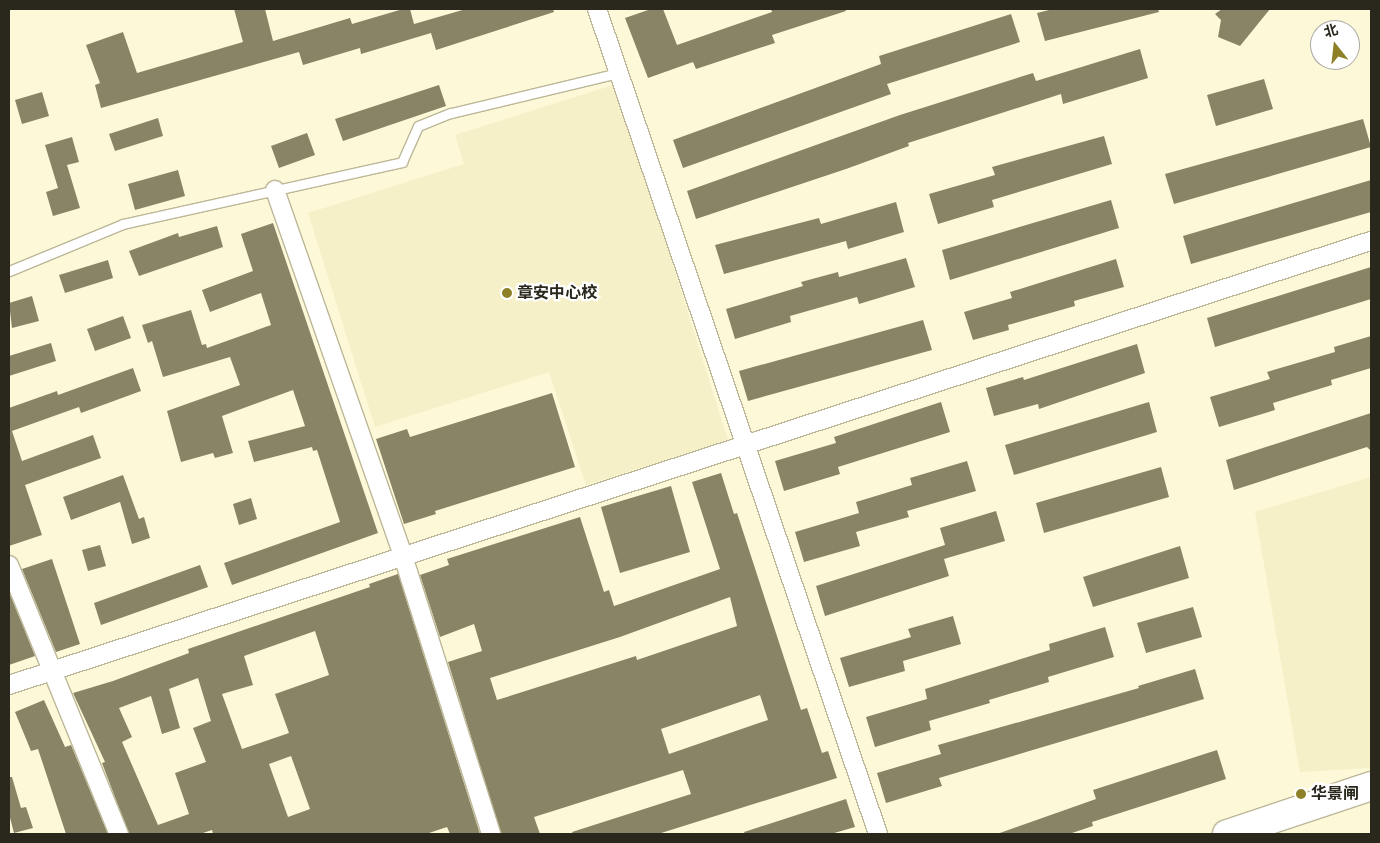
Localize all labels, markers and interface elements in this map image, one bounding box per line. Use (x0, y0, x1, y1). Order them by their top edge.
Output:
north arrow (1310, 20, 1360, 70)
text: 北 (1322, 21, 1340, 41)
place label: 章安中心校 (517, 283, 597, 303)
marker: 章安中心校 (501, 287, 513, 299)
place label: 华景闸 (1311, 784, 1359, 804)
marker: 华景闸 (1295, 788, 1307, 800)

